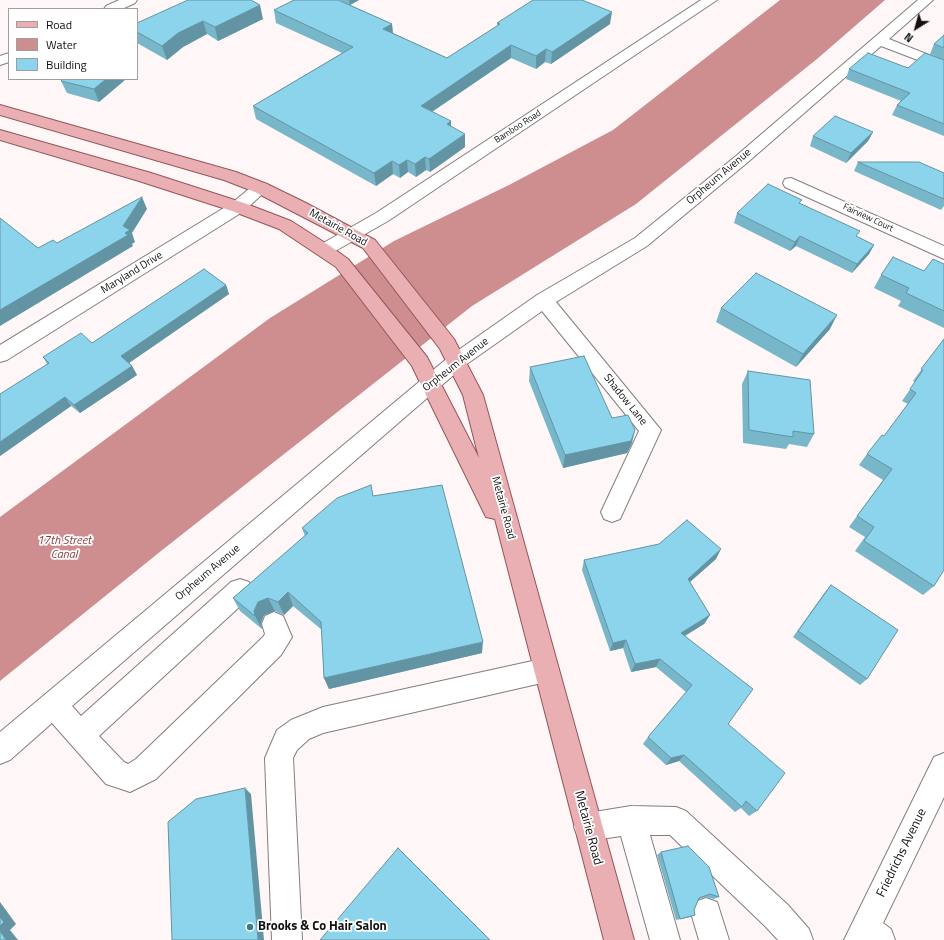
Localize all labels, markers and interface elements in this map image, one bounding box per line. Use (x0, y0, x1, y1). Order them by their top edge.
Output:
legend (8, 8, 138, 80)
north arrow (896, 8, 936, 48)
text: Road (46, 15, 72, 34)
text: N (901, 29, 917, 46)
text: Water (46, 35, 77, 54)
text: Building (46, 55, 87, 74)
street label: Bamboo Road (493, 108, 543, 146)
street label: Orpheum Avenue (684, 146, 754, 208)
street label: Fairview Court (841, 202, 895, 234)
street label: Metairie Road (307, 207, 369, 249)
street label: Maryland Drive (99, 249, 165, 297)
street label: Orpheum Avenue (420, 335, 492, 395)
street label: Shadow Lane (600, 372, 650, 428)
street label: Metairie Road (488, 475, 518, 541)
water label: 17th Street Canal (37, 534, 91, 562)
street label: Orpheum Avenue (173, 542, 243, 604)
street label: Metairie Road (571, 789, 605, 867)
street label: Friedrichs Avenue (874, 806, 930, 900)
place label: Brooks & Co Hair Salon (258, 919, 387, 935)
marker: Brooks & Co Hair Salon (245, 922, 255, 932)

